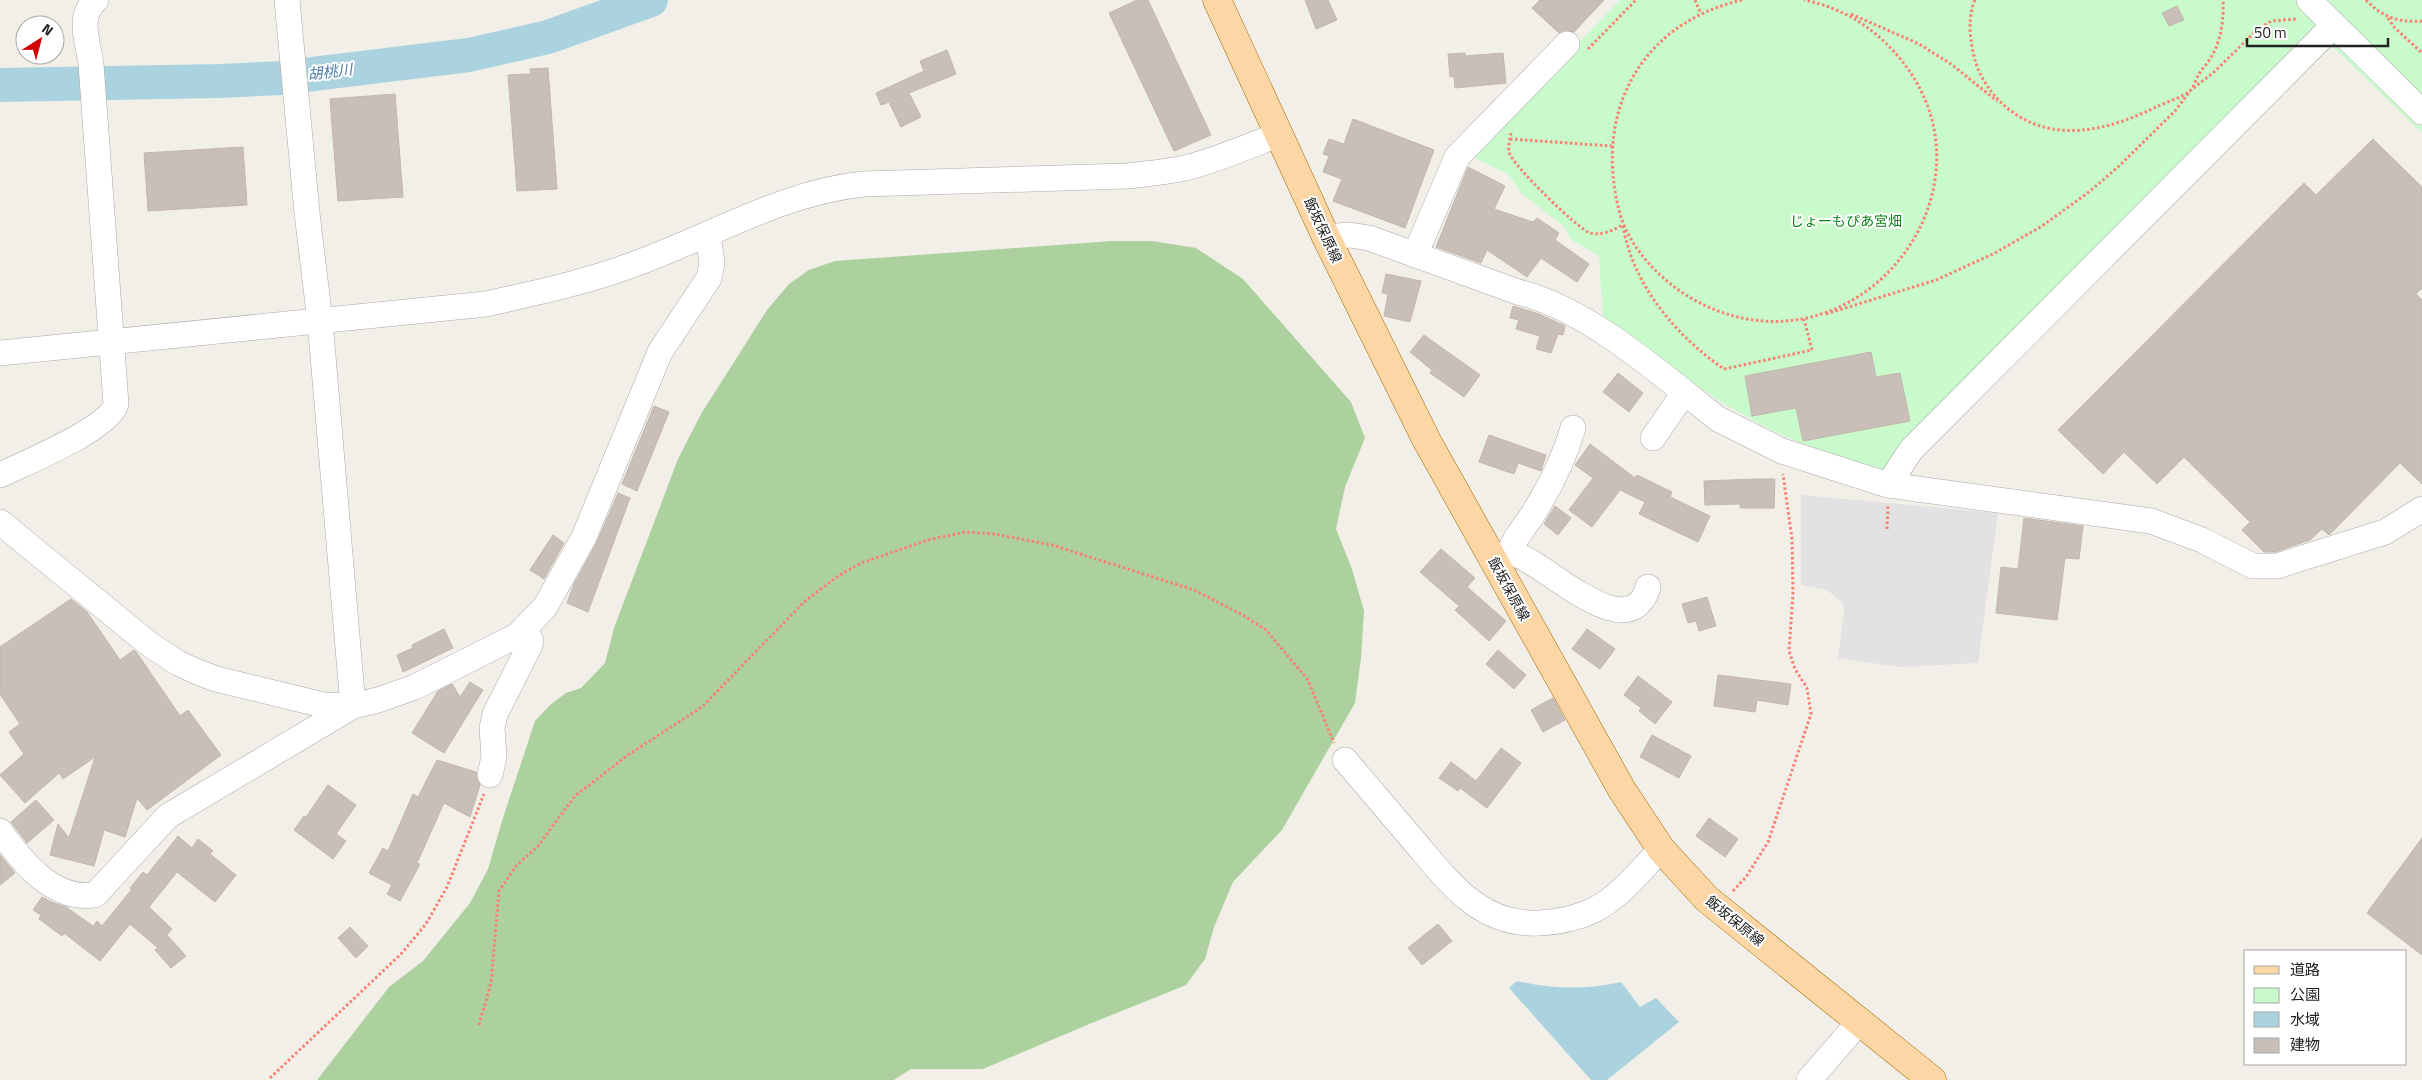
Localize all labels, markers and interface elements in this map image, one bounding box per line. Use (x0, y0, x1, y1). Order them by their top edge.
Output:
north arrow (15, 15, 65, 65)
scale bar (2247, 15, 2388, 47)
text: N (38, 18, 58, 40)
text: 50 m (2254, 21, 2287, 44)
water label: 胡桃川 (306, 57, 356, 86)
street label: 飯坂保原線 (1299, 194, 1348, 266)
park label: じょーもぴあ宮畑 (1790, 210, 1902, 231)
street label: 飯坂保原線 (1483, 553, 1536, 624)
street label: 飯坂保原線 (1702, 890, 1769, 951)
legend (2244, 950, 2407, 1065)
text: 道路 (2290, 958, 2320, 981)
text: 公園 (2290, 983, 2320, 1006)
text: 水域 (2290, 1008, 2320, 1031)
text: 建物 (2290, 1033, 2320, 1056)

